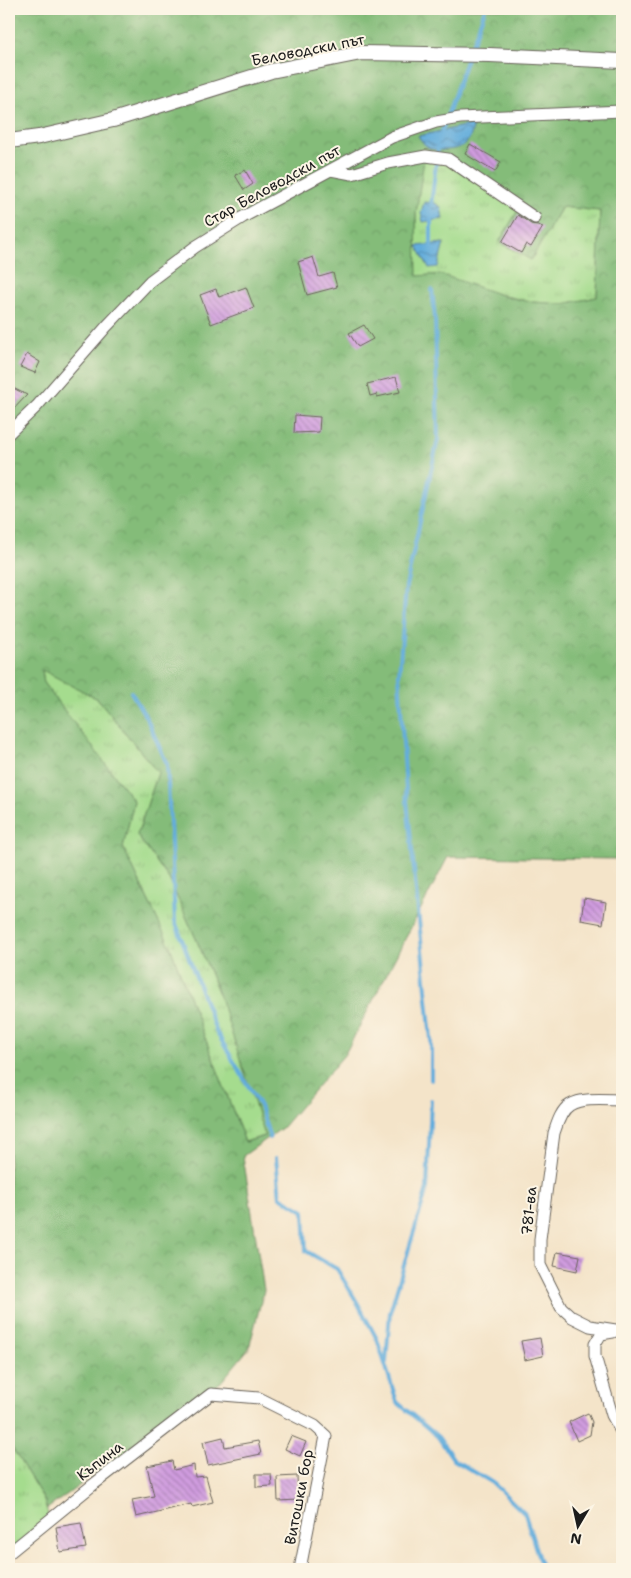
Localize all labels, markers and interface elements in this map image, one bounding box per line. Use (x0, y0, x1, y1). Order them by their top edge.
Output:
street label: Беловодски път (250, 29, 367, 71)
street label: Стар Беловодски път (200, 140, 344, 232)
street label: 781-ва (516, 1185, 542, 1236)
street label: Къпина (73, 1436, 128, 1485)
street label: Витошки бор (280, 1448, 318, 1546)
north arrow (554, 1500, 604, 1550)
text: N (569, 1529, 583, 1549)

